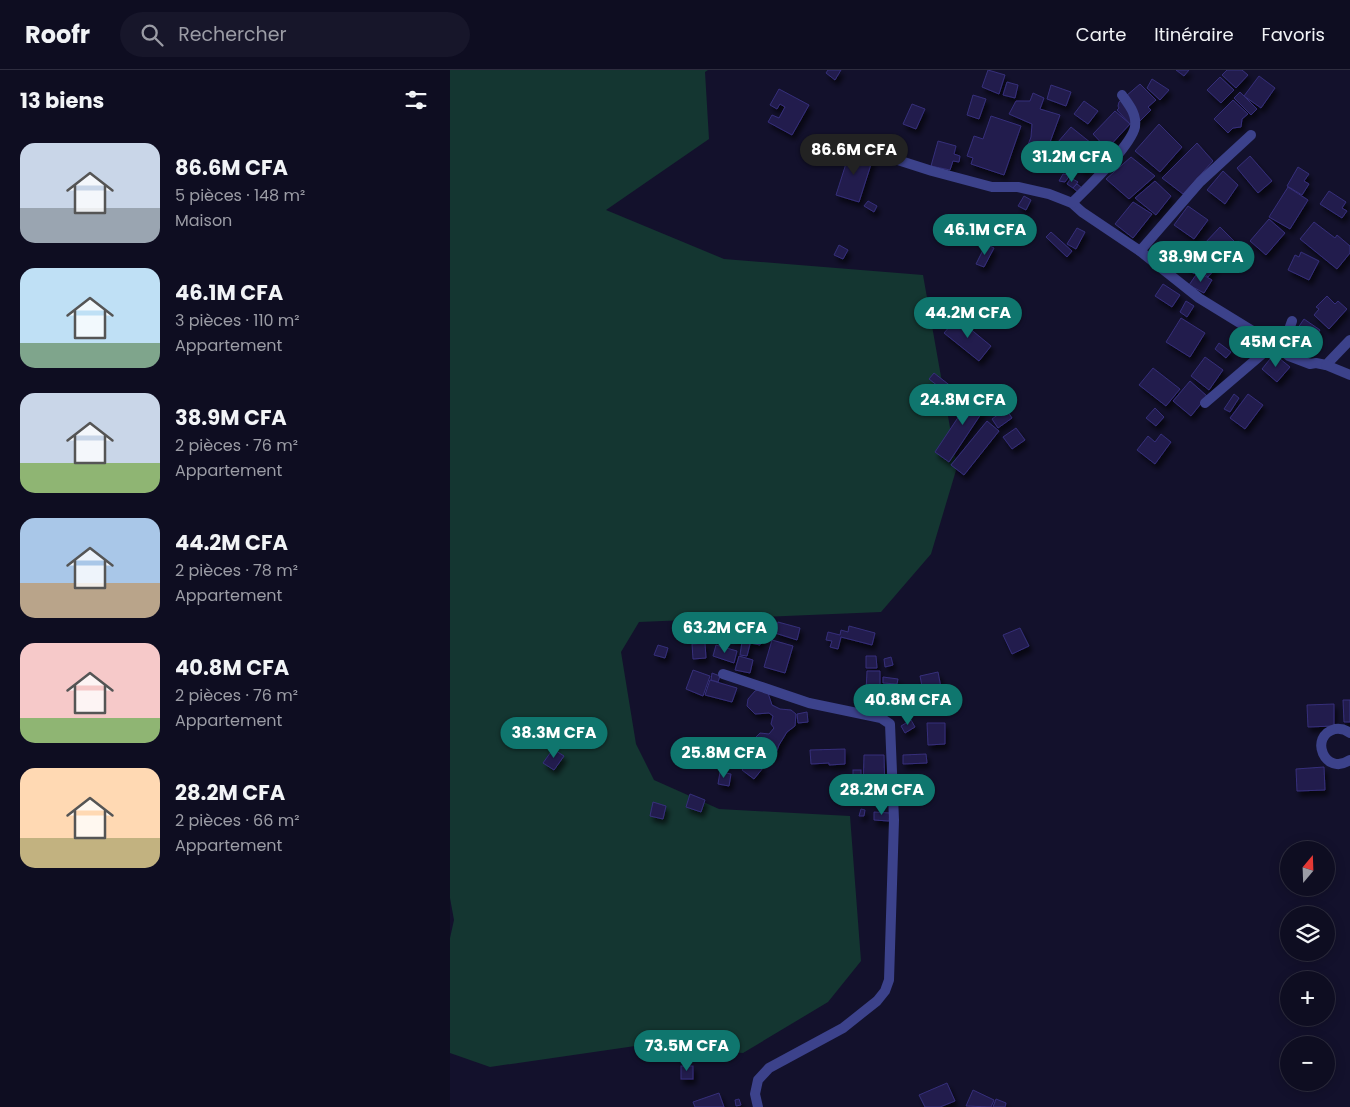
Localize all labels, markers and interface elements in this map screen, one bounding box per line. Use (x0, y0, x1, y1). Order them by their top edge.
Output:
search box (120, 12, 470, 57)
text: Roofr (25, 18, 90, 51)
icon: search (138, 21, 166, 49)
text: Rechercher (178, 21, 287, 48)
text: Carte (1076, 22, 1126, 47)
text: Itinéraire (1154, 22, 1234, 47)
text: Favoris (1262, 22, 1325, 47)
text: 13 biens (20, 86, 104, 115)
icon: filters (402, 86, 430, 114)
pin: 86.6M CFA (797, 134, 911, 176)
text: 86.6M CFA (811, 138, 897, 161)
pin: 31.2M CFA (1015, 140, 1129, 183)
text: 31.2M CFA (1032, 145, 1112, 168)
text: 86.6M CFA (175, 153, 288, 182)
icon: home (60, 163, 120, 223)
text: 5 pièces · 148 m² (175, 184, 305, 207)
text: Maison (175, 209, 232, 232)
pin: 46.1M CFA (928, 214, 1042, 256)
text: 46.1M CFA (944, 218, 1026, 241)
pin: 38.9M CFA (1144, 240, 1258, 283)
text: 38.9M CFA (1158, 245, 1244, 268)
text: 46.1M CFA (175, 278, 283, 307)
icon: home (60, 288, 120, 348)
pin: 44.2M CFA (911, 296, 1025, 339)
text: 44.2M CFA (925, 301, 1011, 324)
text: 3 pièces · 110 m² (175, 309, 300, 332)
pin: 45M CFA (1230, 326, 1322, 368)
text: 45M CFA (1240, 330, 1312, 353)
text: Appartement (175, 334, 282, 357)
pin: 24.8M CFA (906, 384, 1020, 426)
text: 24.8M CFA (920, 388, 1006, 411)
text: 38.9M CFA (175, 403, 287, 432)
icon: home (60, 413, 120, 473)
text: 2 pièces · 76 m² (175, 434, 298, 457)
text: Appartement (175, 459, 282, 482)
text: 44.2M CFA (175, 528, 288, 557)
icon: home (60, 538, 120, 598)
text: 2 pièces · 78 m² (175, 559, 298, 582)
text: Appartement (175, 584, 282, 607)
pin: 63.2M CFA (668, 612, 782, 654)
text: 63.2M CFA (683, 616, 767, 639)
text: 40.8M CFA (175, 653, 289, 682)
icon: home (60, 663, 120, 723)
text: 2 pièces · 76 m² (175, 684, 298, 707)
pin: 40.8M CFA (851, 684, 965, 726)
text: 40.8M CFA (865, 688, 951, 711)
text: Appartement (175, 709, 282, 732)
pin: 38.3M CFA (497, 716, 611, 759)
text: 38.3M CFA (511, 721, 597, 744)
pin: 25.8M CFA (667, 736, 781, 779)
text: 25.8M CFA (681, 741, 767, 764)
pin: 28.2M CFA (825, 774, 939, 816)
text: 28.2M CFA (175, 778, 285, 807)
text: 28.2M CFA (840, 778, 924, 801)
icon: home (60, 788, 120, 848)
text: 2 pièces · 66 m² (175, 809, 299, 832)
text: Appartement (175, 834, 282, 857)
north arrow (1280, 841, 1335, 896)
map controls (1280, 841, 1335, 1091)
button: layers (1280, 906, 1335, 961)
button: + (1280, 971, 1335, 1026)
pin: 73.5M CFA (630, 1030, 744, 1072)
text: 73.5M CFA (645, 1034, 729, 1057)
button: − (1280, 1036, 1335, 1091)

